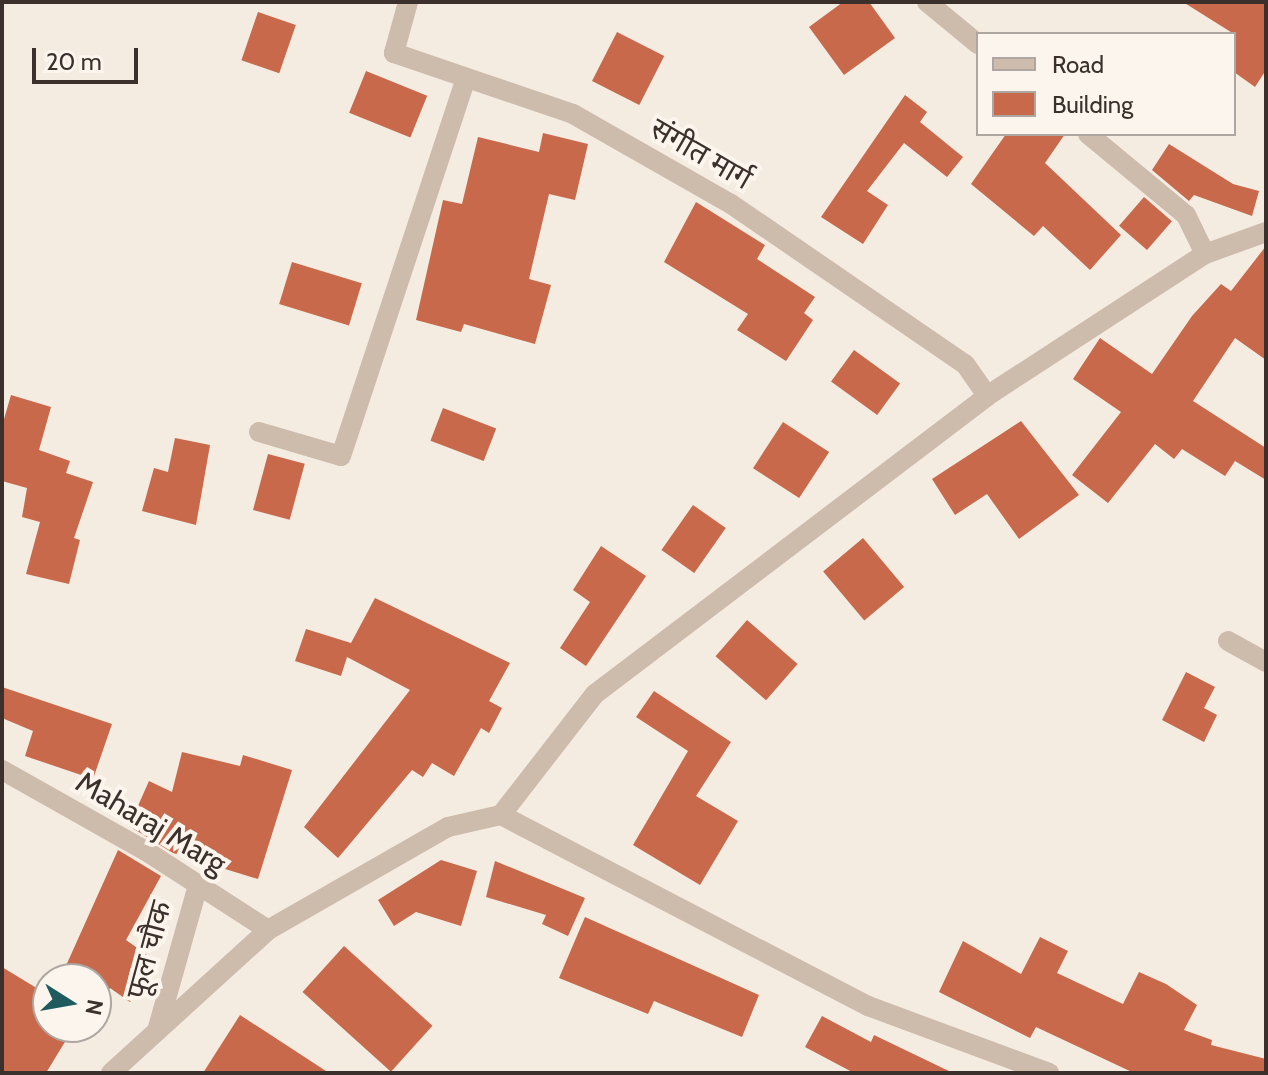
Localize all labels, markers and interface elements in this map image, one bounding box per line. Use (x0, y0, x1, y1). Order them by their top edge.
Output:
scale bar (36, 32, 142, 82)
legend (976, 32, 1236, 136)
text: 20 m (46, 47, 102, 76)
text: Road (1052, 50, 1104, 79)
text: Building (1052, 90, 1133, 119)
street label: संगीत मार्ग (644, 111, 758, 197)
street label: Maharaj Marg (69, 764, 233, 882)
street label: फूल चौक (119, 897, 179, 1003)
north arrow (32, 963, 112, 1043)
text: N (79, 997, 109, 1018)

